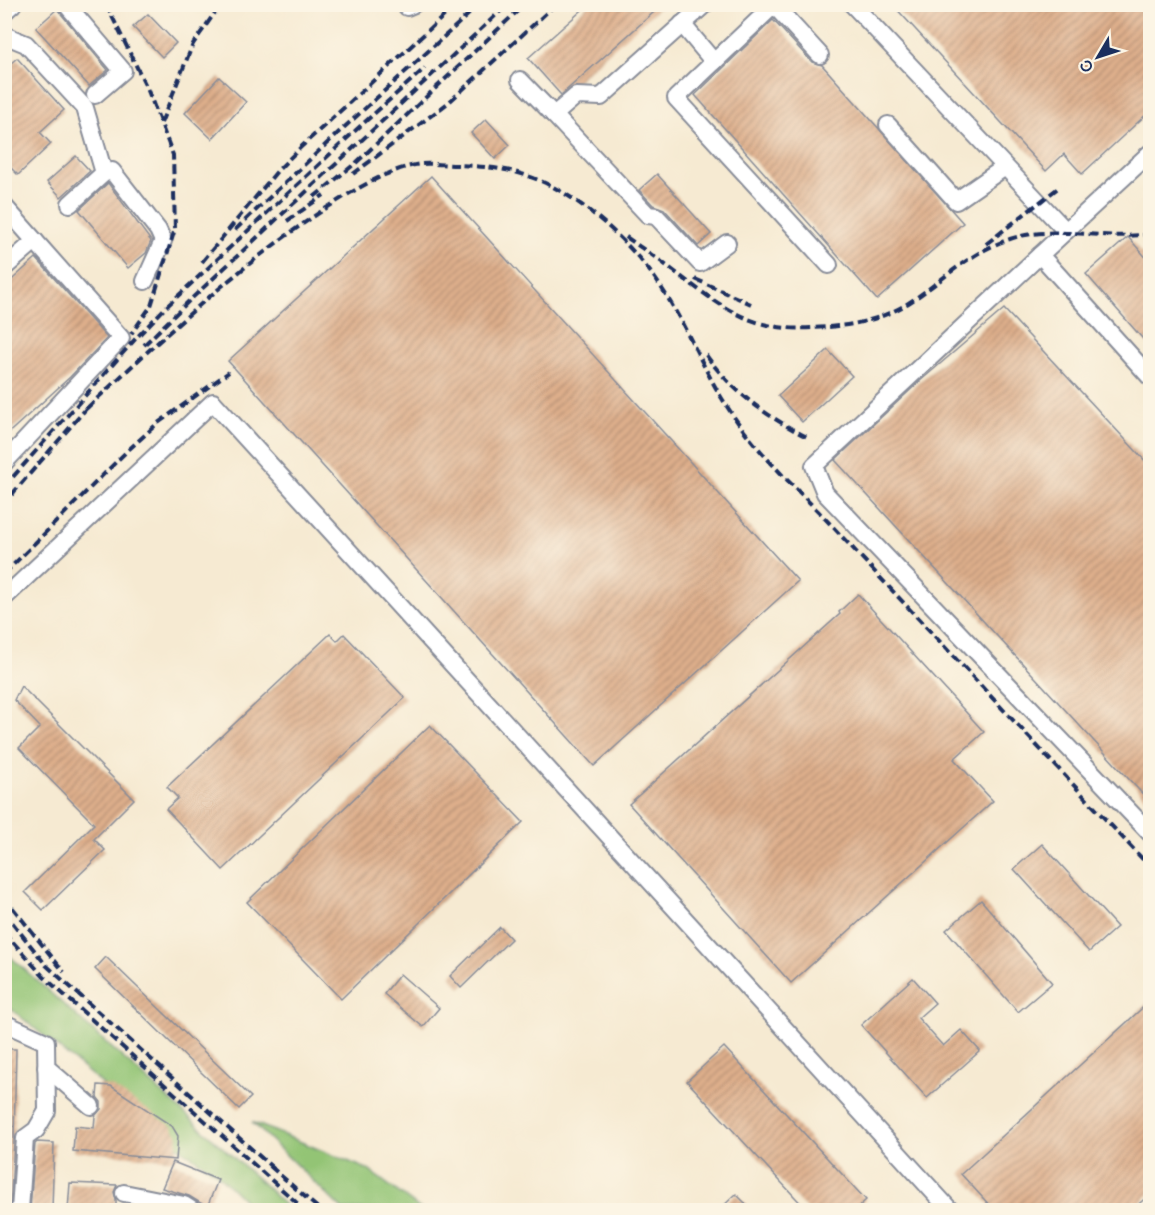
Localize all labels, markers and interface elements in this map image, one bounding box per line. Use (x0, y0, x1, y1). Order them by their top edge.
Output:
north arrow (1068, 27, 1128, 87)
text: С (1077, 55, 1098, 76)

